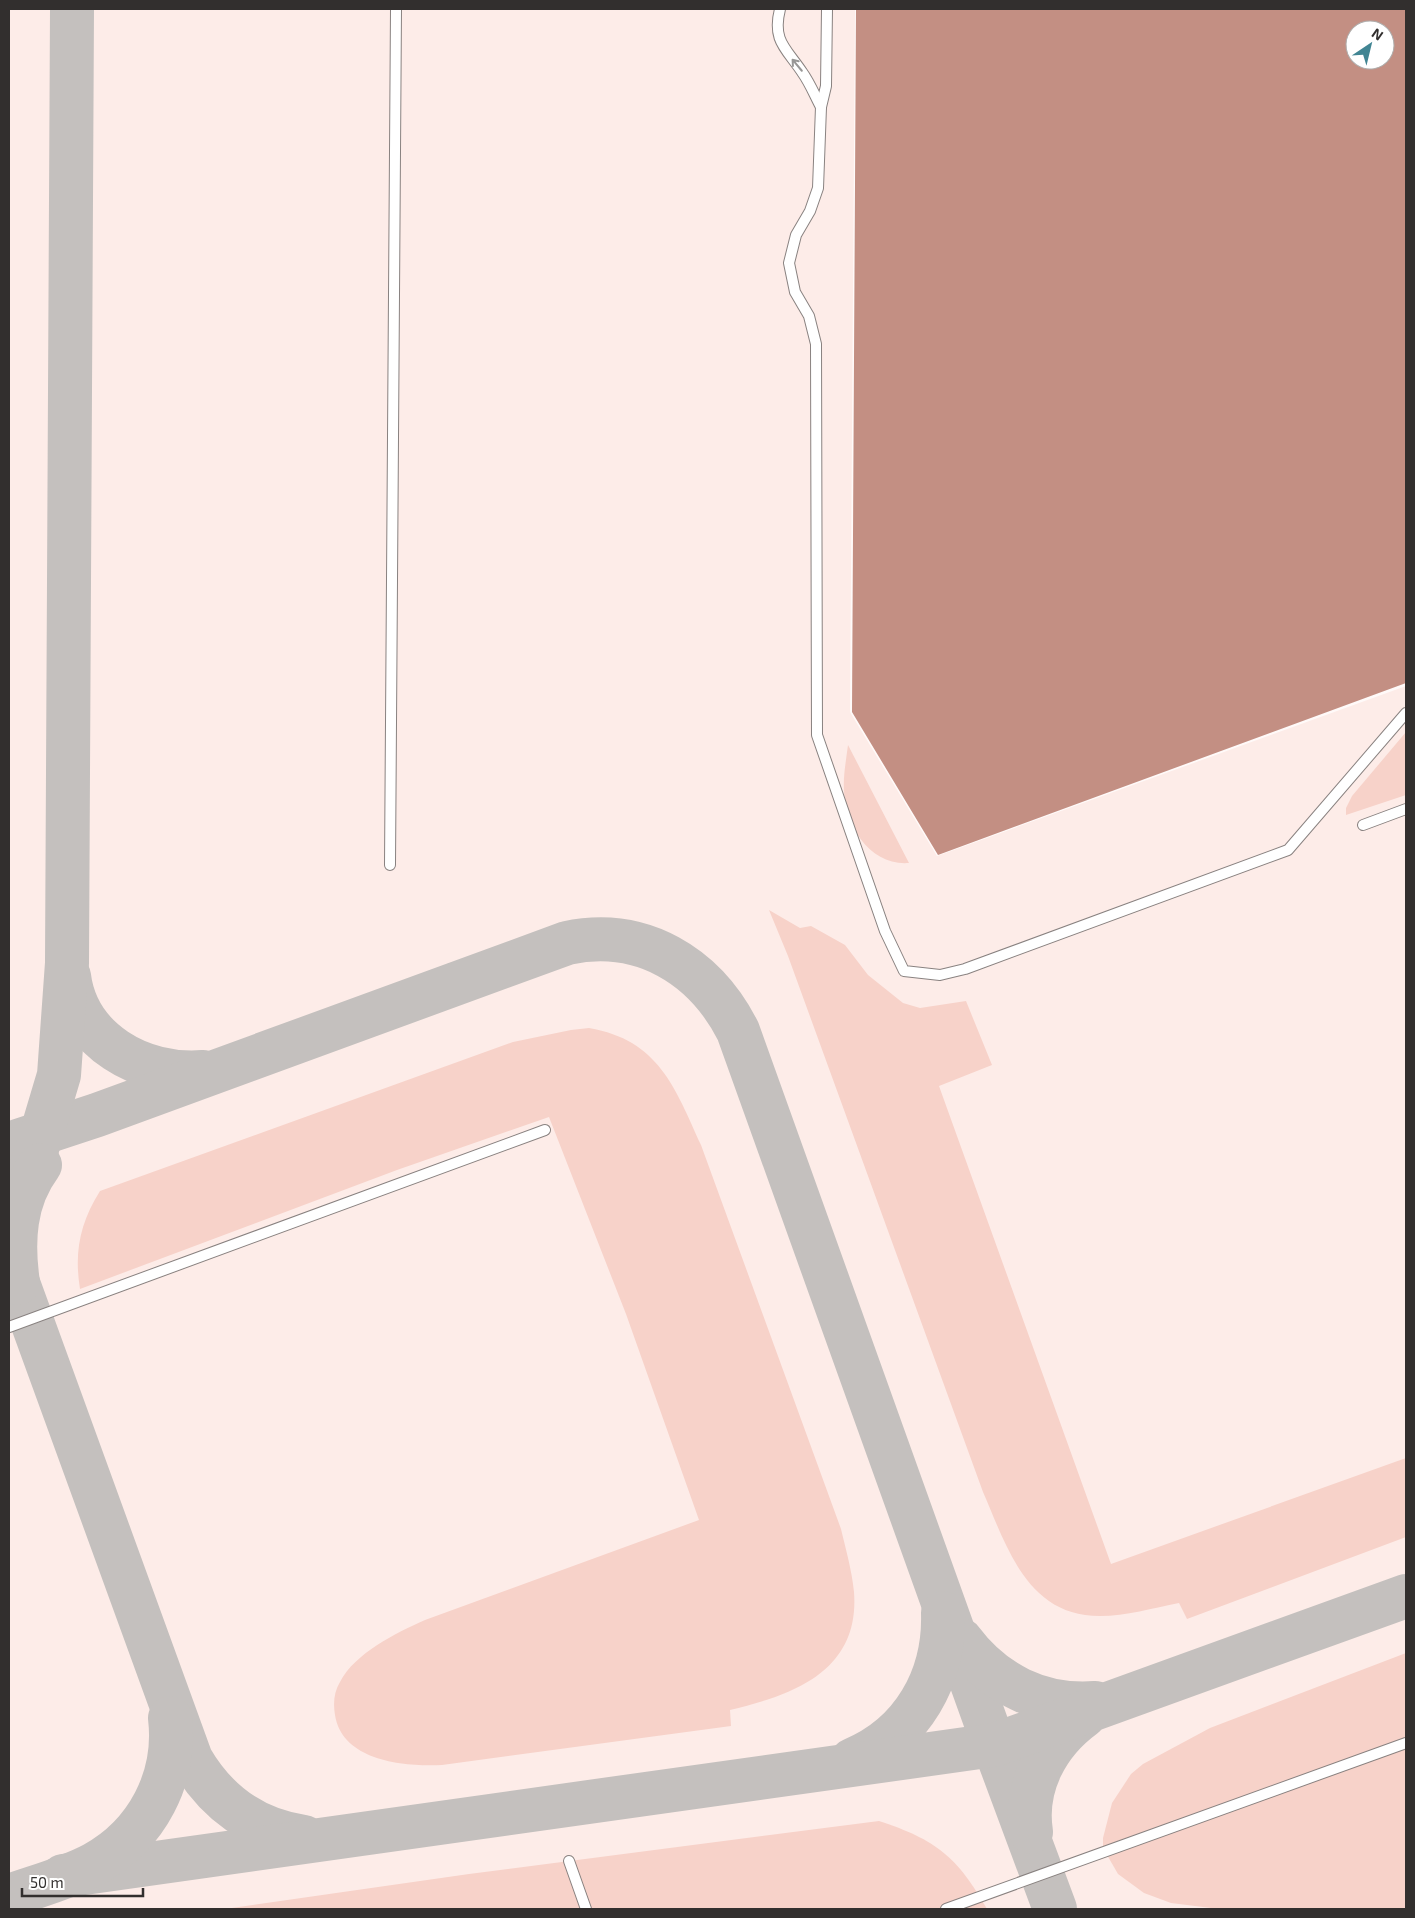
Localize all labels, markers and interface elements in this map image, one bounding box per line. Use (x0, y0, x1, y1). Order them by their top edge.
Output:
north arrow (1345, 20, 1395, 70)
text: N (1369, 24, 1387, 44)
one-way arrow (791, 59, 802, 72)
scale bar (22, 1866, 144, 1898)
text: 50 m (30, 1873, 64, 1891)

